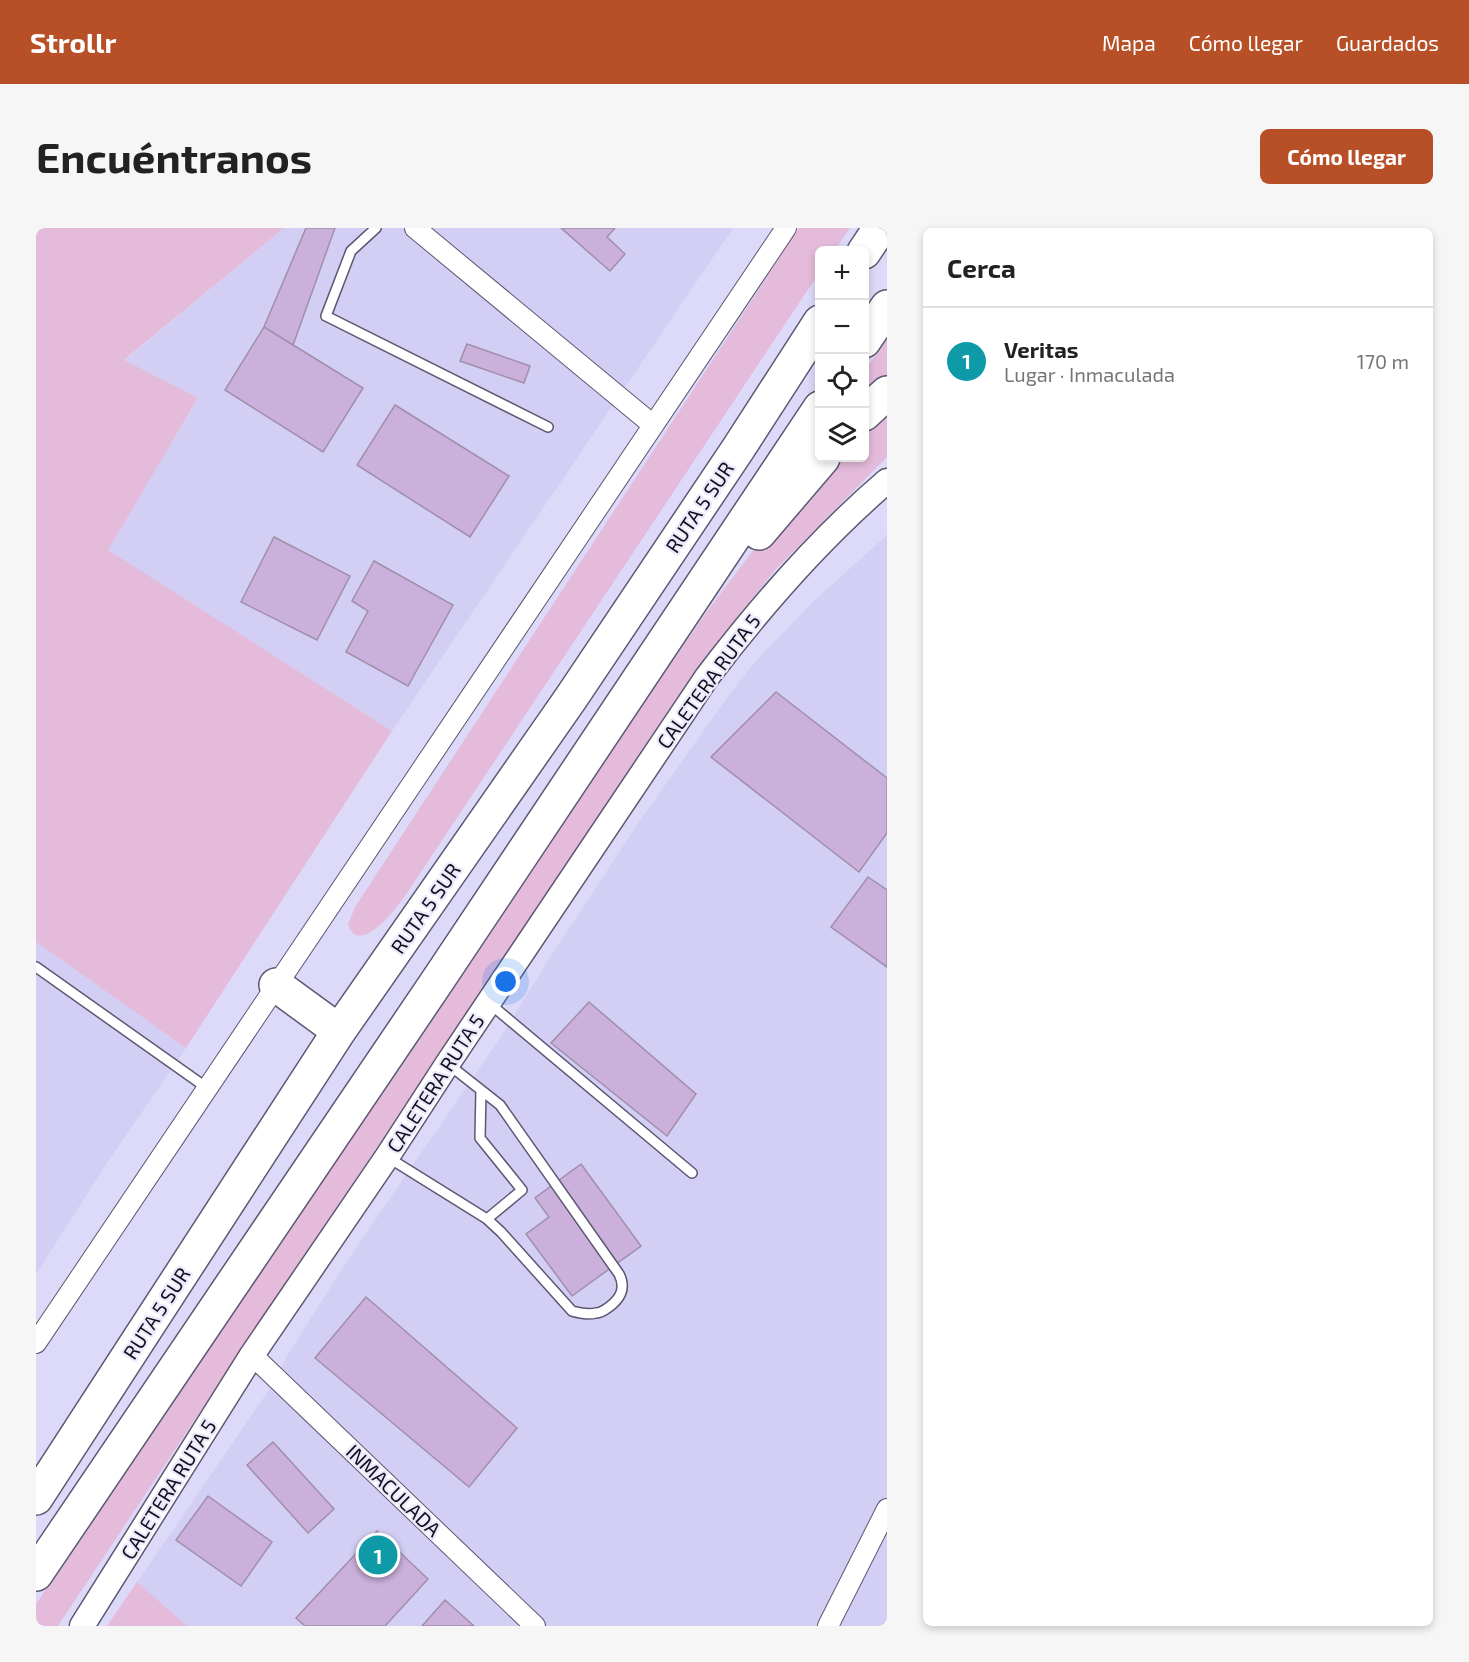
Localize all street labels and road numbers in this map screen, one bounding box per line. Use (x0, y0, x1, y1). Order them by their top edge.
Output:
street label: RUTA 5 SUR (660, 457, 738, 557)
street label: CALETERA RUTA 5 (651, 609, 765, 753)
street label: RUTA 5 SUR (385, 858, 465, 958)
street label: CALETERA RUTA 5 (381, 1009, 489, 1157)
street label: RUTA 5 SUR (117, 1263, 195, 1363)
street label: CALETERA RUTA 5 (115, 1415, 221, 1563)
street label: INMACULADA (342, 1439, 447, 1542)

